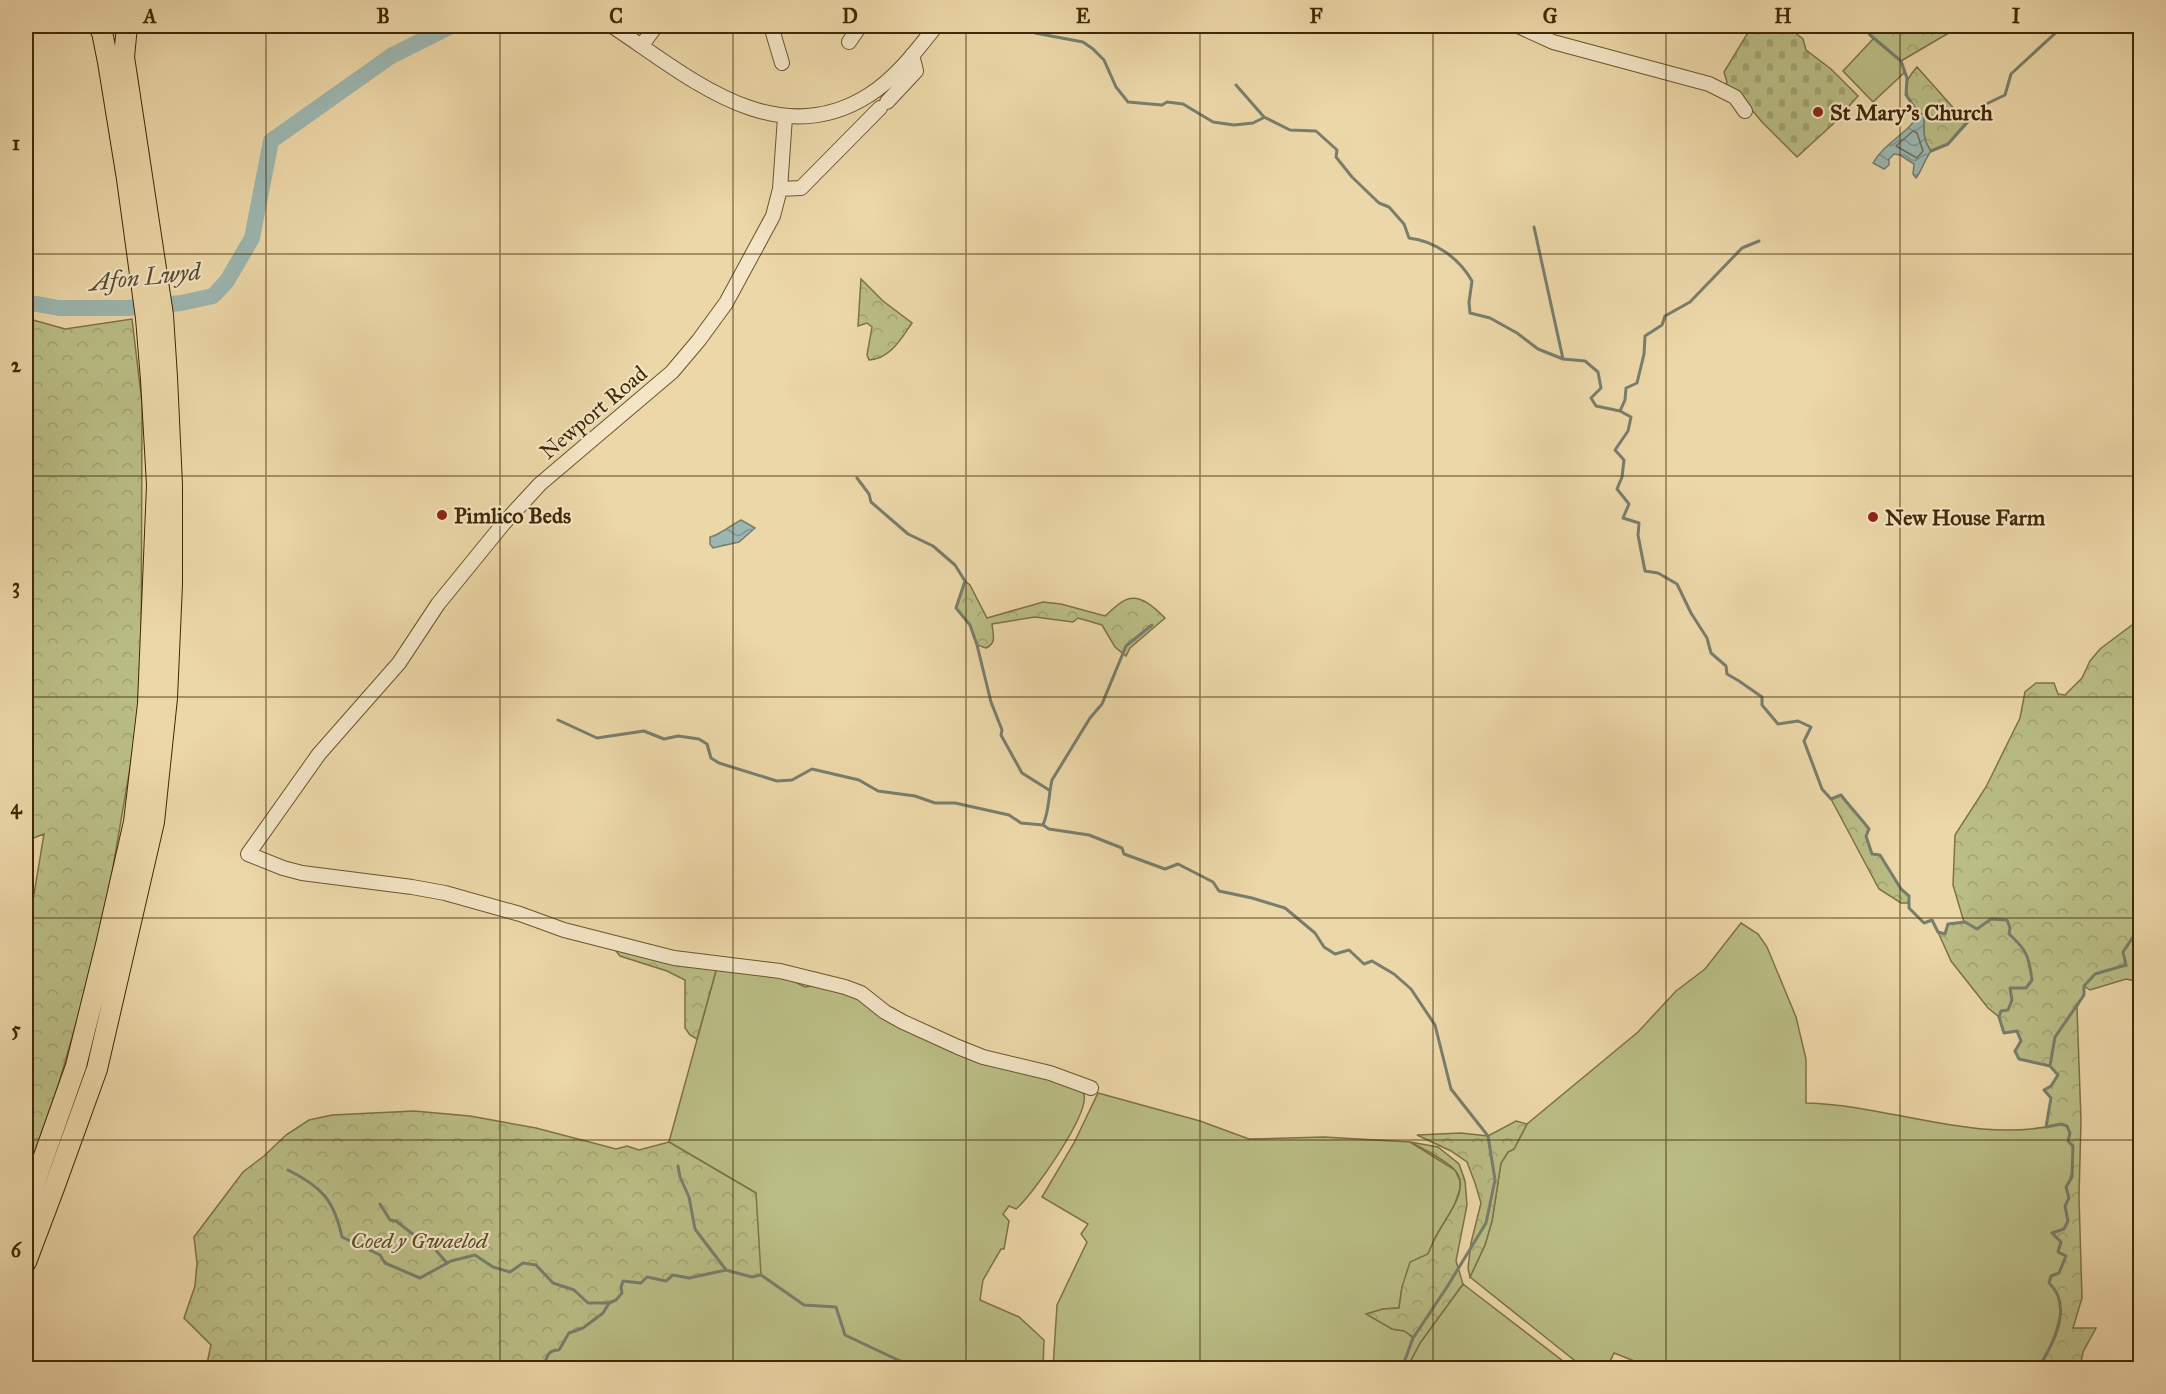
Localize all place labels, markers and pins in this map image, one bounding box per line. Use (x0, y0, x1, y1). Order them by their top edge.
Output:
place label: St Mary's Church (1830, 99, 1993, 126)
marker: St Mary's Church (1811, 105, 1825, 119)
place label: Pimlico Beds (454, 502, 571, 529)
place label: New House Farm (1885, 504, 2046, 531)
marker: Pimlico Beds (435, 508, 449, 522)
marker: New House Farm (1866, 510, 1880, 524)

